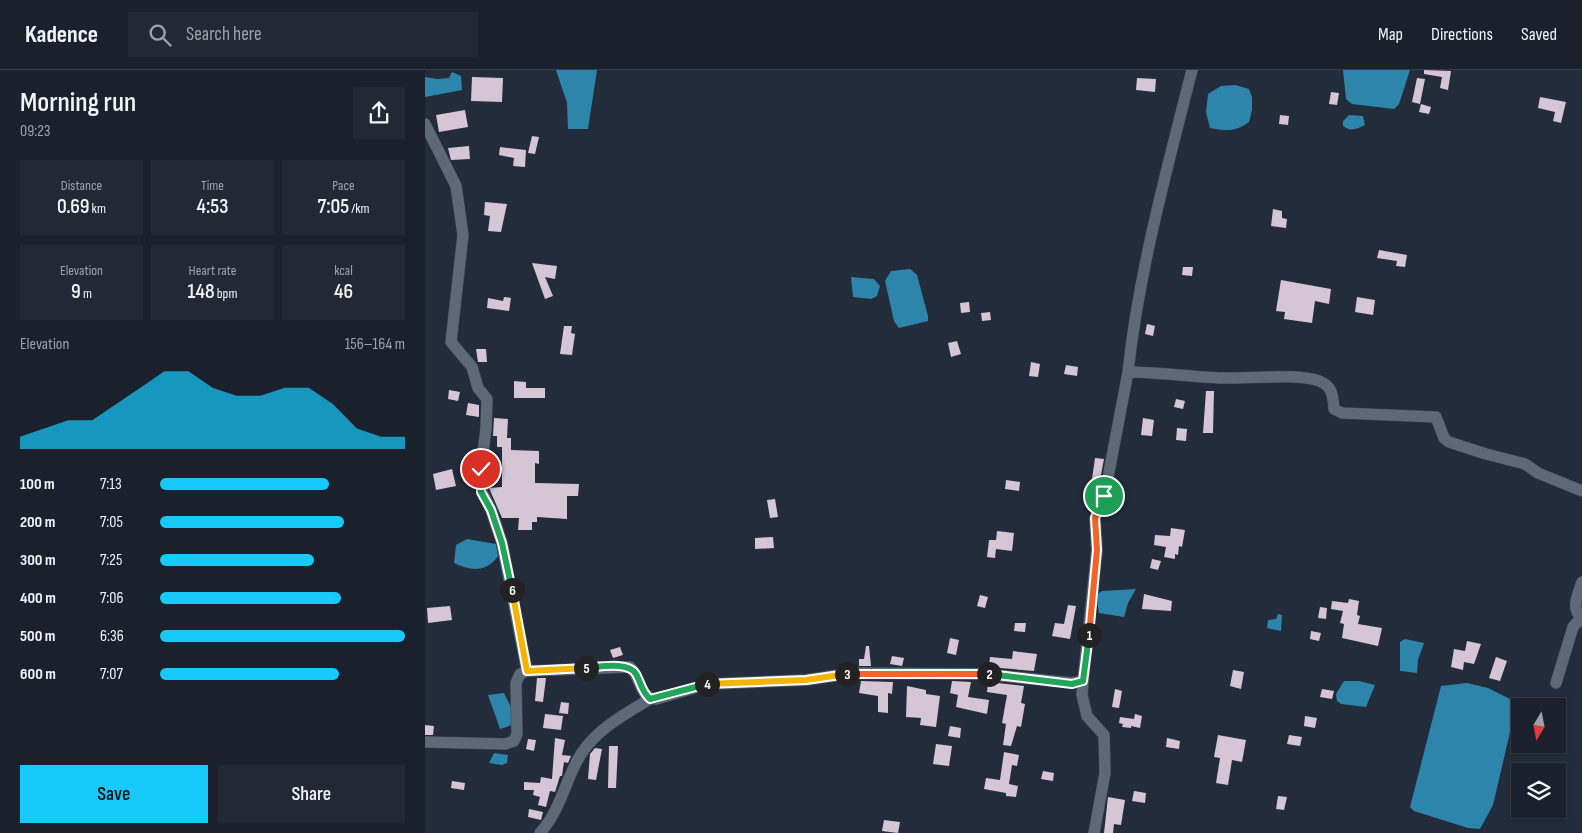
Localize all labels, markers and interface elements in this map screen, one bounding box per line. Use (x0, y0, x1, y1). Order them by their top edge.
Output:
search box (128, 12, 478, 57)
text: Kadence (25, 20, 98, 49)
icon: search (146, 21, 174, 49)
text: Search here (186, 23, 262, 46)
text: Map (1378, 24, 1403, 45)
text: Directions (1431, 24, 1493, 45)
text: Saved (1521, 24, 1557, 45)
text: Morning run (20, 86, 136, 119)
button: share (353, 87, 405, 139)
text: 09:23 (20, 122, 51, 141)
text: Distance (61, 177, 102, 194)
text: Time (201, 177, 224, 194)
text: Pace (332, 177, 355, 194)
text: 0.69 (57, 194, 89, 219)
text: 4:53 (197, 194, 228, 219)
text: 7:05 (317, 194, 349, 219)
text: km (89, 200, 106, 217)
text: /km (349, 200, 370, 217)
text: Elevation (60, 262, 103, 279)
text: Heart rate (189, 262, 236, 279)
text: kcal (334, 262, 353, 279)
text: 9 (71, 279, 81, 304)
text: 148 (188, 279, 215, 304)
text: 46 (334, 279, 353, 304)
text: m (81, 285, 92, 302)
text: bpm (215, 285, 237, 302)
text: Elevation (20, 335, 69, 354)
text: 156–164 m (345, 335, 405, 354)
pin (460, 448, 502, 490)
icon: check (467, 455, 495, 483)
text: 100 m (20, 475, 55, 494)
text: 7:13 (100, 475, 122, 494)
pin (1083, 475, 1125, 517)
icon: arrive (1090, 482, 1118, 510)
text: 200 m (20, 513, 55, 532)
text: 7:05 (100, 513, 123, 532)
text: 300 m (20, 551, 56, 570)
text: 7:25 (100, 551, 122, 570)
pin: 6 (499, 578, 525, 602)
text: 6 (509, 582, 516, 599)
text: 400 m (20, 589, 56, 608)
text: 7:06 (100, 589, 123, 608)
pin: 1 (1077, 622, 1101, 648)
text: 500 m (20, 627, 55, 646)
text: 6:36 (100, 627, 124, 646)
text: 1 (1087, 627, 1092, 644)
pin: 5 (573, 656, 599, 680)
text: 5 (583, 660, 590, 677)
pin: 3 (835, 662, 859, 686)
pin: 2 (977, 662, 1001, 686)
text: 600 m (20, 665, 56, 684)
text: 7:07 (100, 665, 123, 684)
text: 3 (844, 666, 851, 683)
text: 2 (986, 666, 993, 683)
pin: 4 (695, 672, 719, 696)
text: 4 (704, 676, 711, 693)
north arrow (1511, 698, 1566, 752)
map controls (1511, 698, 1566, 818)
button: layers (1511, 763, 1566, 818)
button: Save (20, 765, 208, 823)
button: Share (218, 765, 405, 823)

